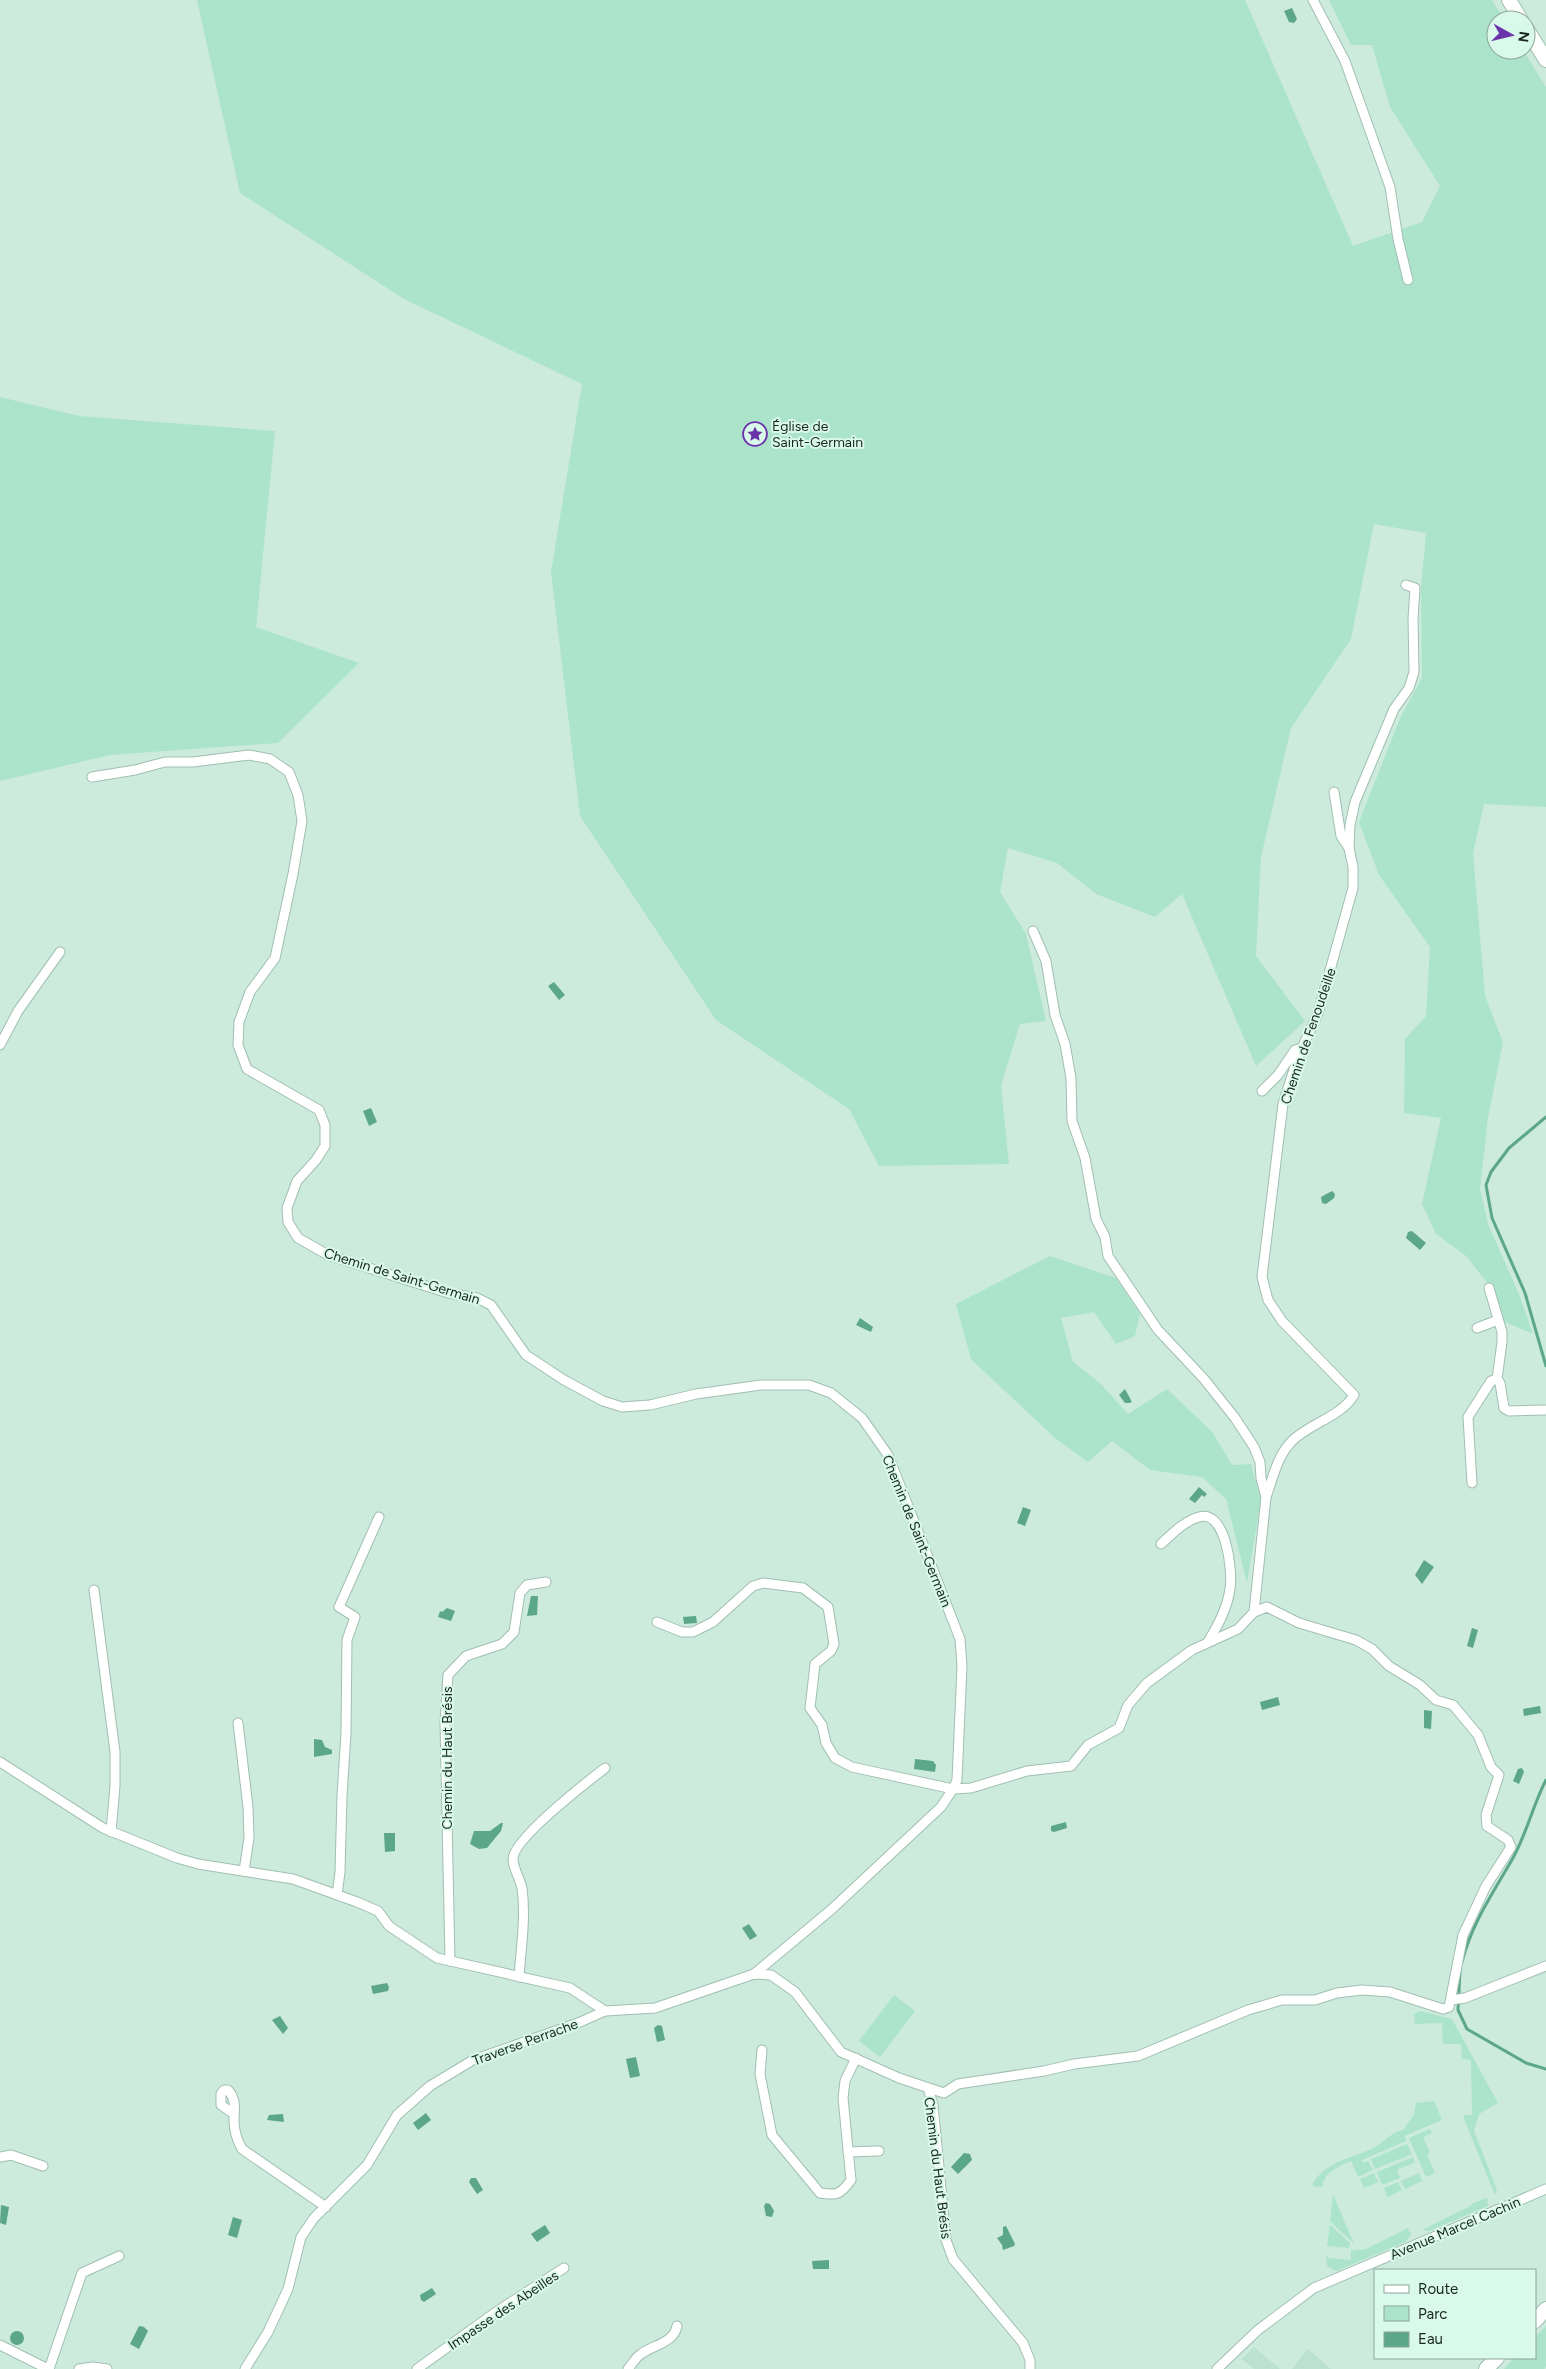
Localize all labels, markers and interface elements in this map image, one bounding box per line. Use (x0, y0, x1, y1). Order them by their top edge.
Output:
north arrow (1486, 10, 1536, 60)
text: N (1514, 30, 1533, 43)
place label: Église de Saint-Germain (772, 418, 863, 451)
place icon: Église de Saint-Germain (742, 421, 768, 447)
street label: Chemin de Fenoudeille (1277, 965, 1340, 1107)
street label: Chemin de Saint-Germain (322, 1245, 482, 1308)
street label: Chemin de Saint-Germain (878, 1453, 955, 1610)
street label: Chemin du Haut Brésis (439, 1687, 456, 1829)
street label: Traverse Perrache (470, 2015, 581, 2069)
street label: Chemin du Haut Brésis (920, 2096, 955, 2240)
street label: Avenue Marcel Cachin (1387, 2193, 1523, 2264)
street label: Impasse des Abeilles (445, 2267, 562, 2354)
legend (1374, 2269, 1536, 2359)
text: Route (1418, 2280, 1458, 2298)
text: Parc (1418, 2305, 1447, 2323)
text: Eau (1418, 2330, 1443, 2348)

